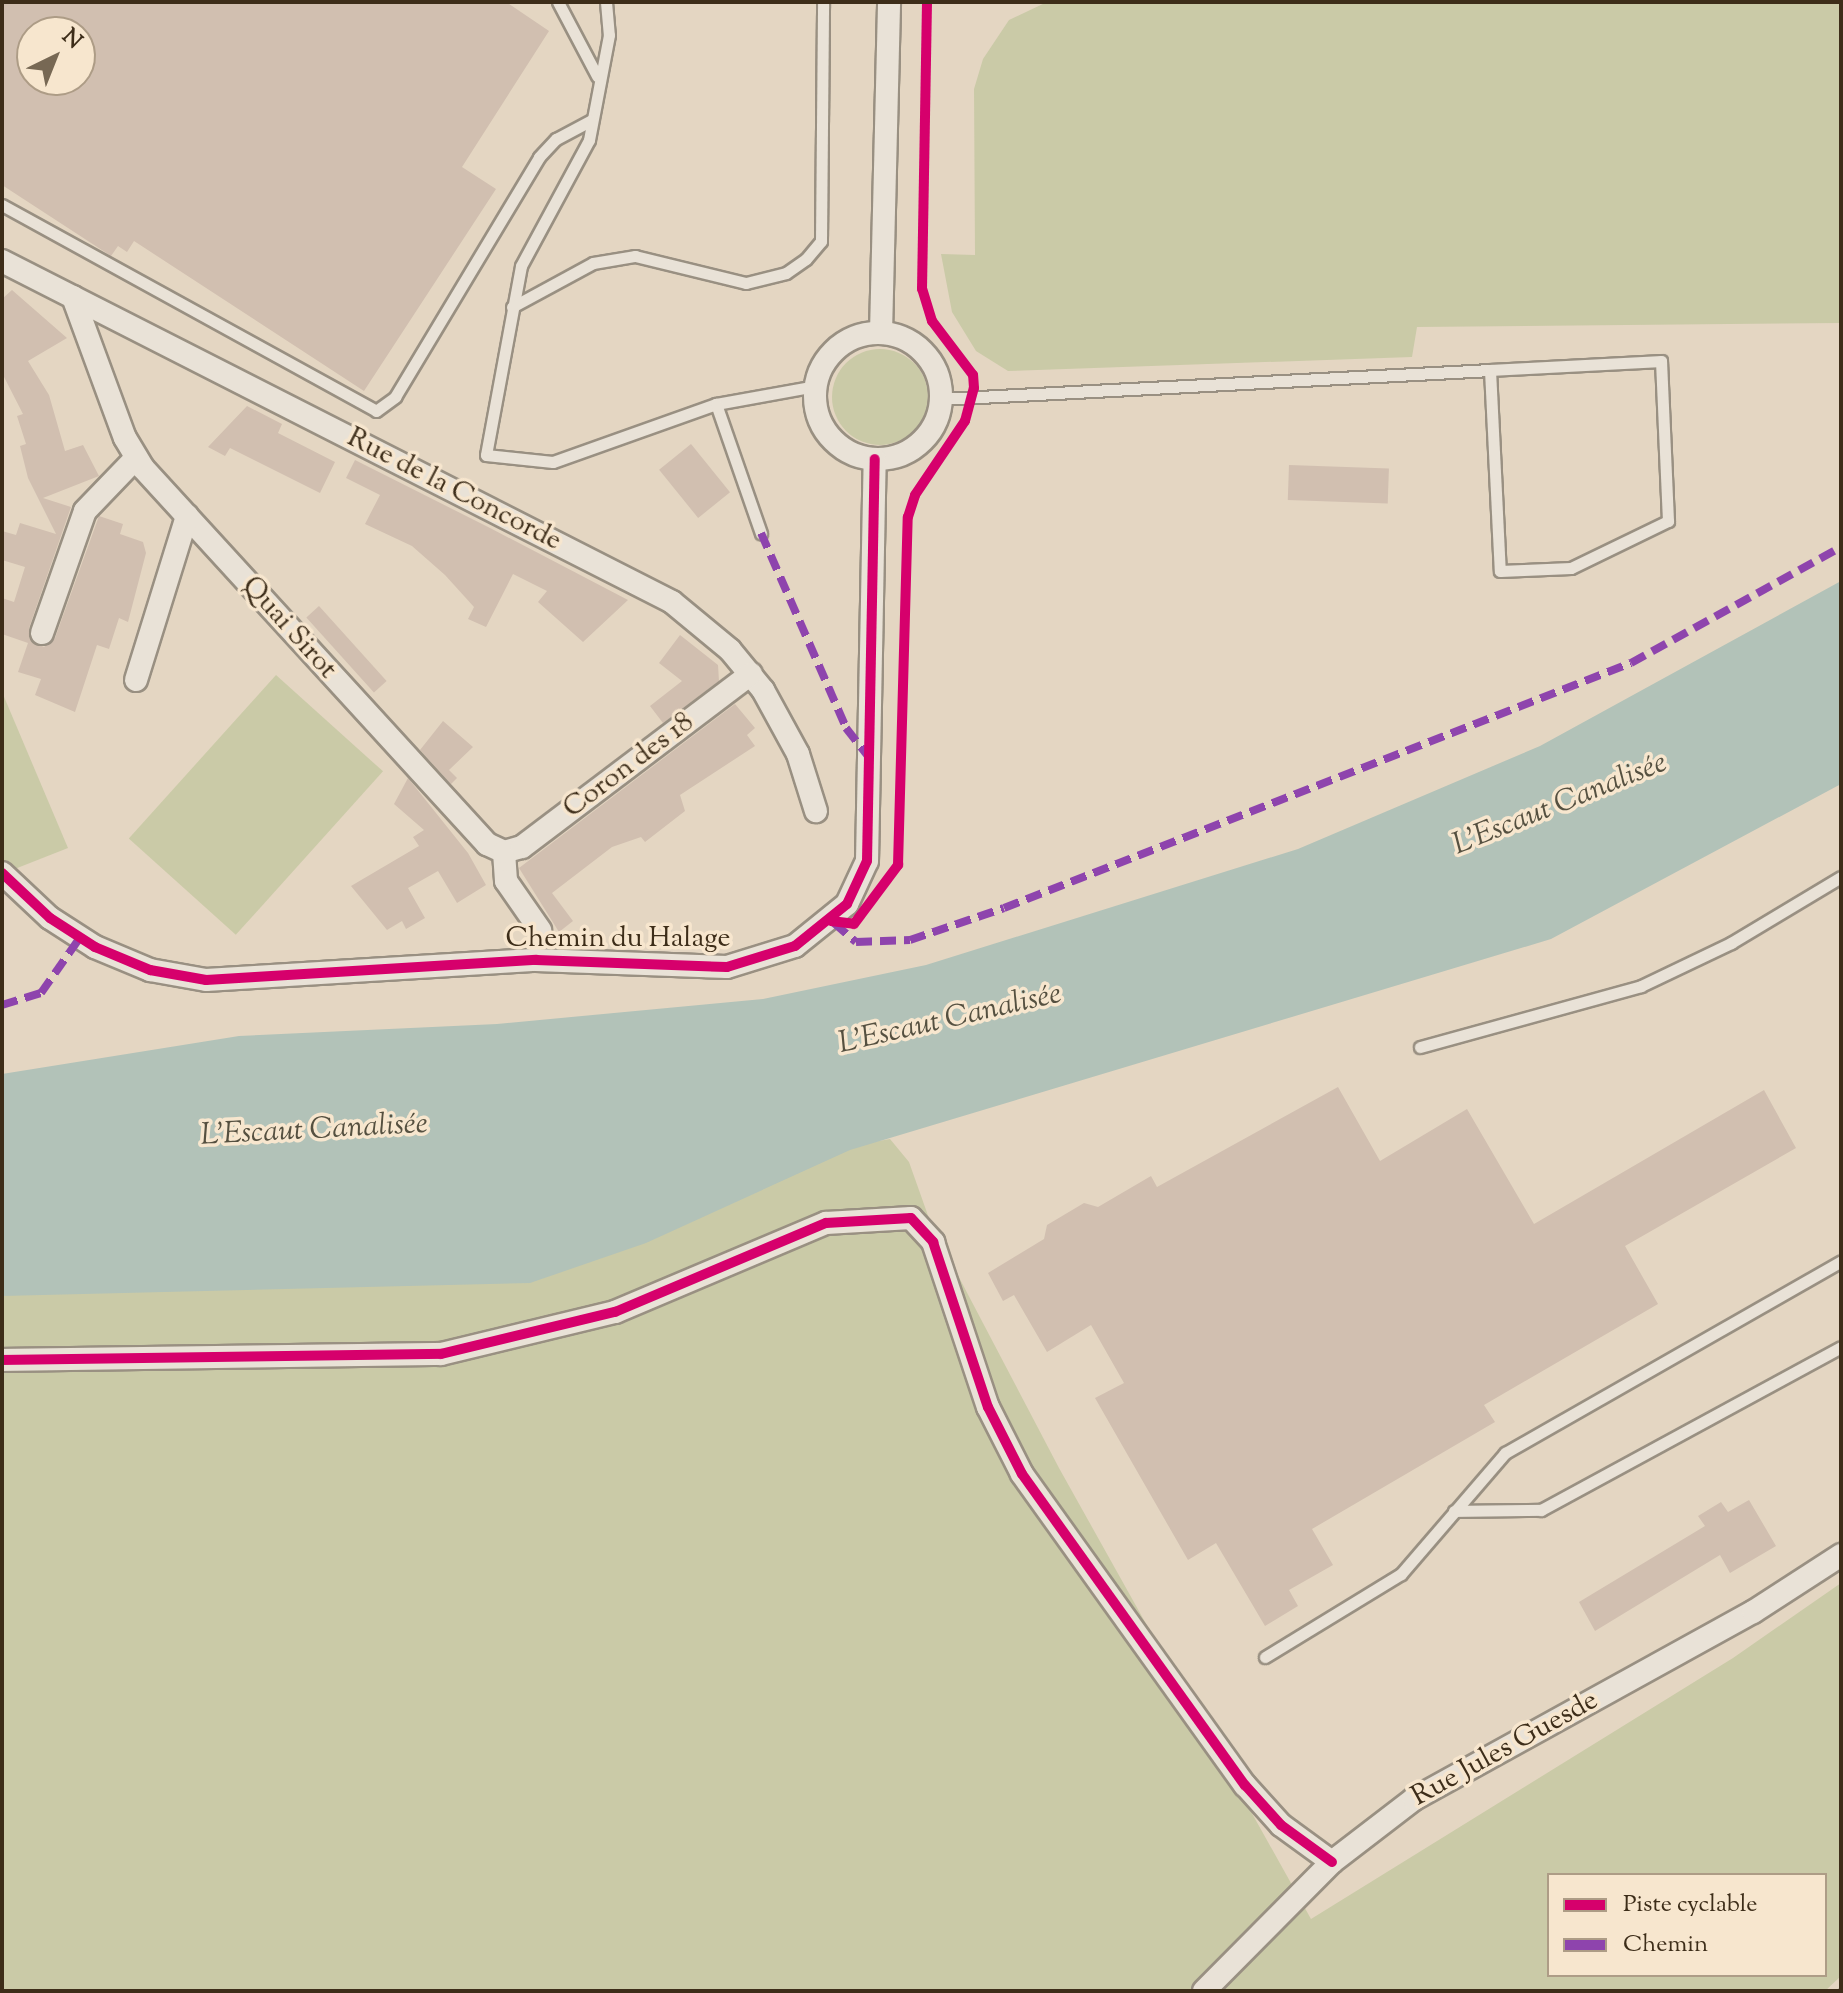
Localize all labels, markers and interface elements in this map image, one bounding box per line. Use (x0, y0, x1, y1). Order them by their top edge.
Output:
north arrow (16, 16, 96, 96)
text: N (54, 22, 88, 58)
street label: Rue de la Concorde (341, 421, 567, 559)
street label: Quai Sirot (234, 570, 344, 686)
street label: Coron des 18 (557, 706, 701, 826)
water label: L'Escaut Canalisée (1448, 746, 1672, 864)
street label: Chemin du Halage (505, 922, 731, 956)
water label: L'Escaut Canalisée (835, 977, 1065, 1063)
water label: L'Escaut Canalisée (199, 1107, 429, 1155)
street label: Rue Jules Guesde (1406, 1684, 1604, 1814)
legend (1547, 1873, 1827, 1977)
text: Piste cyclable (1623, 1888, 1758, 1922)
text: Chemin (1623, 1928, 1708, 1962)

